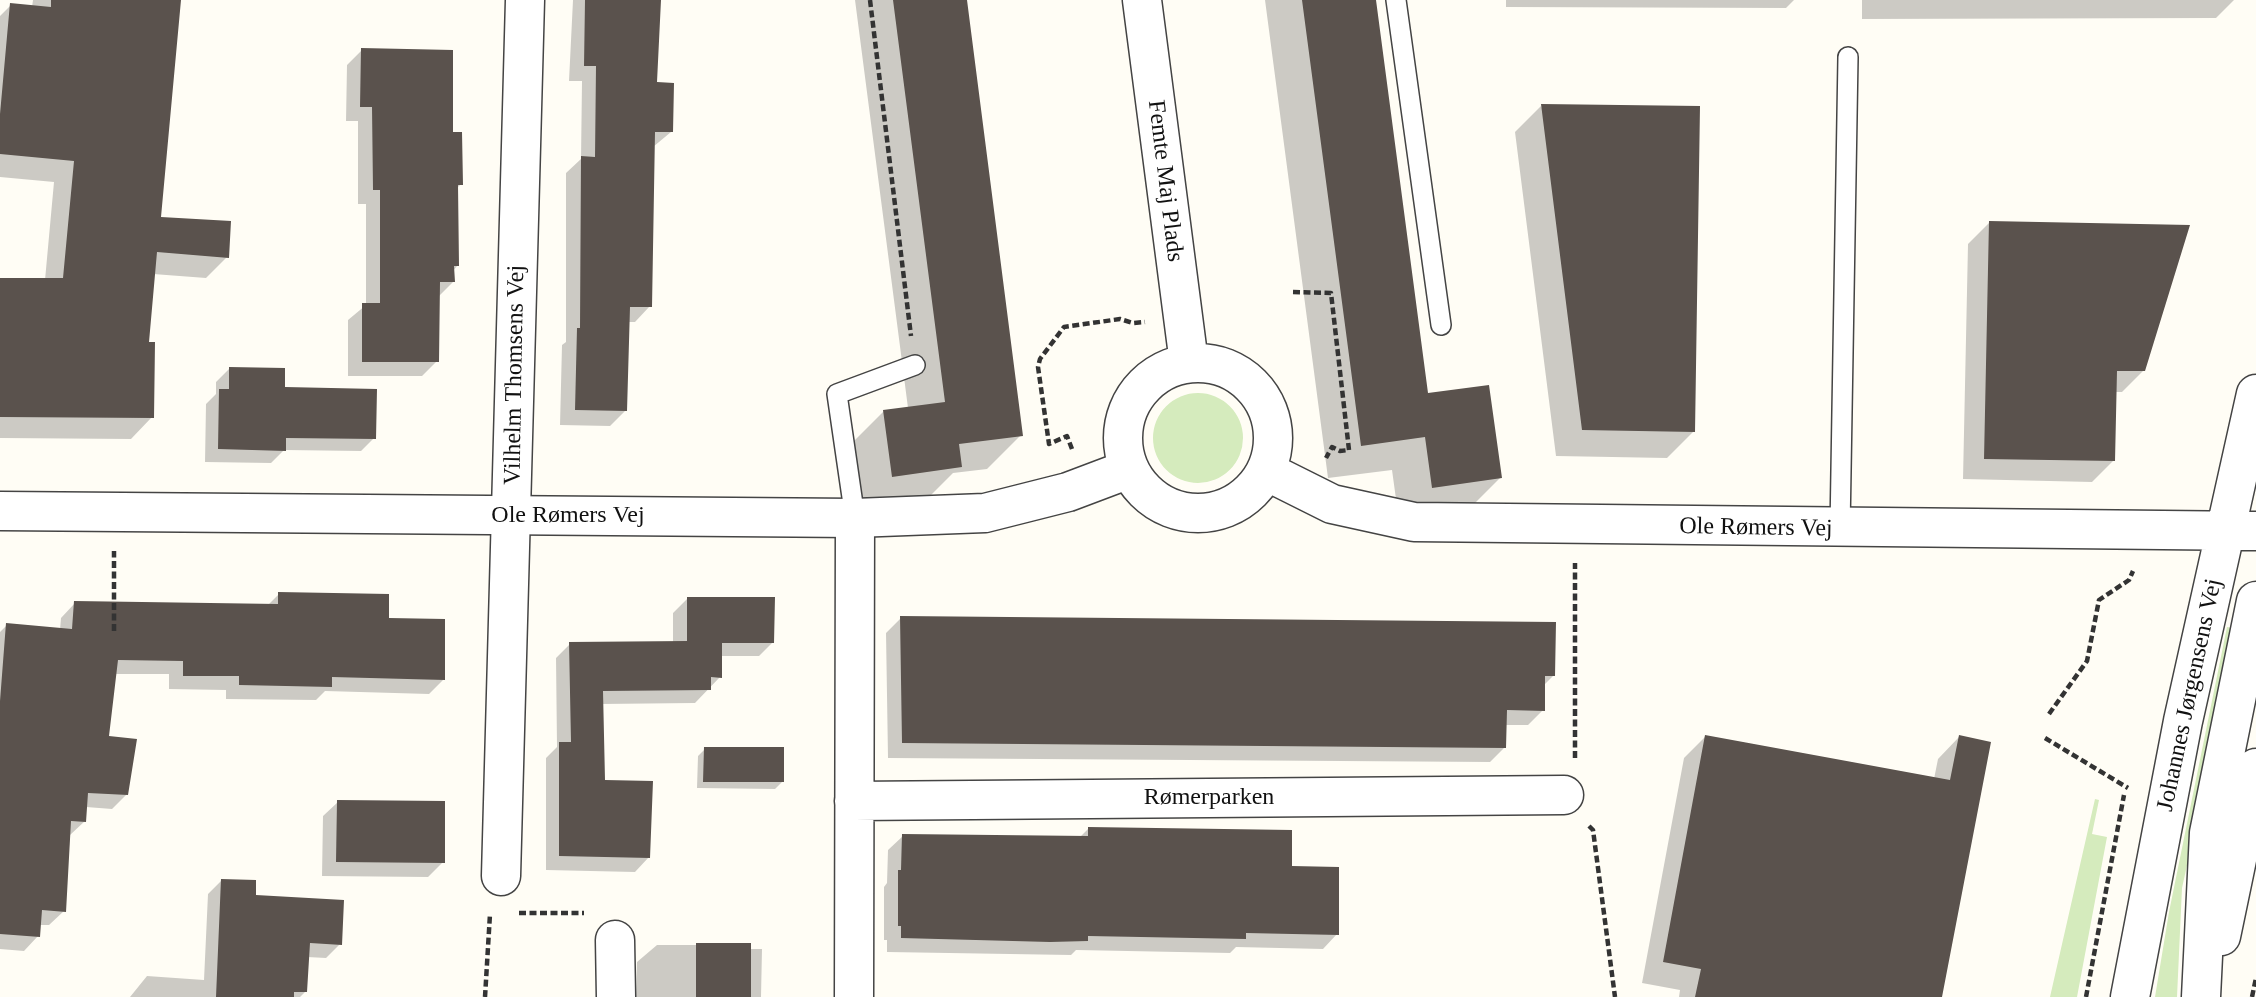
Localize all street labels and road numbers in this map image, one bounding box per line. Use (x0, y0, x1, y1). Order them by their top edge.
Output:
street label: Femte Maj Plads (1141, 99, 1189, 263)
street label: Vilhelm Thomsens Vej (499, 265, 531, 485)
street label: Ole Rømers Vej (491, 502, 645, 530)
street label: Ole Rømers Vej (1679, 512, 1833, 544)
street label: Johannes Jørgensens Vej (2151, 576, 2229, 814)
street label: Rømerparken (1144, 784, 1274, 812)

